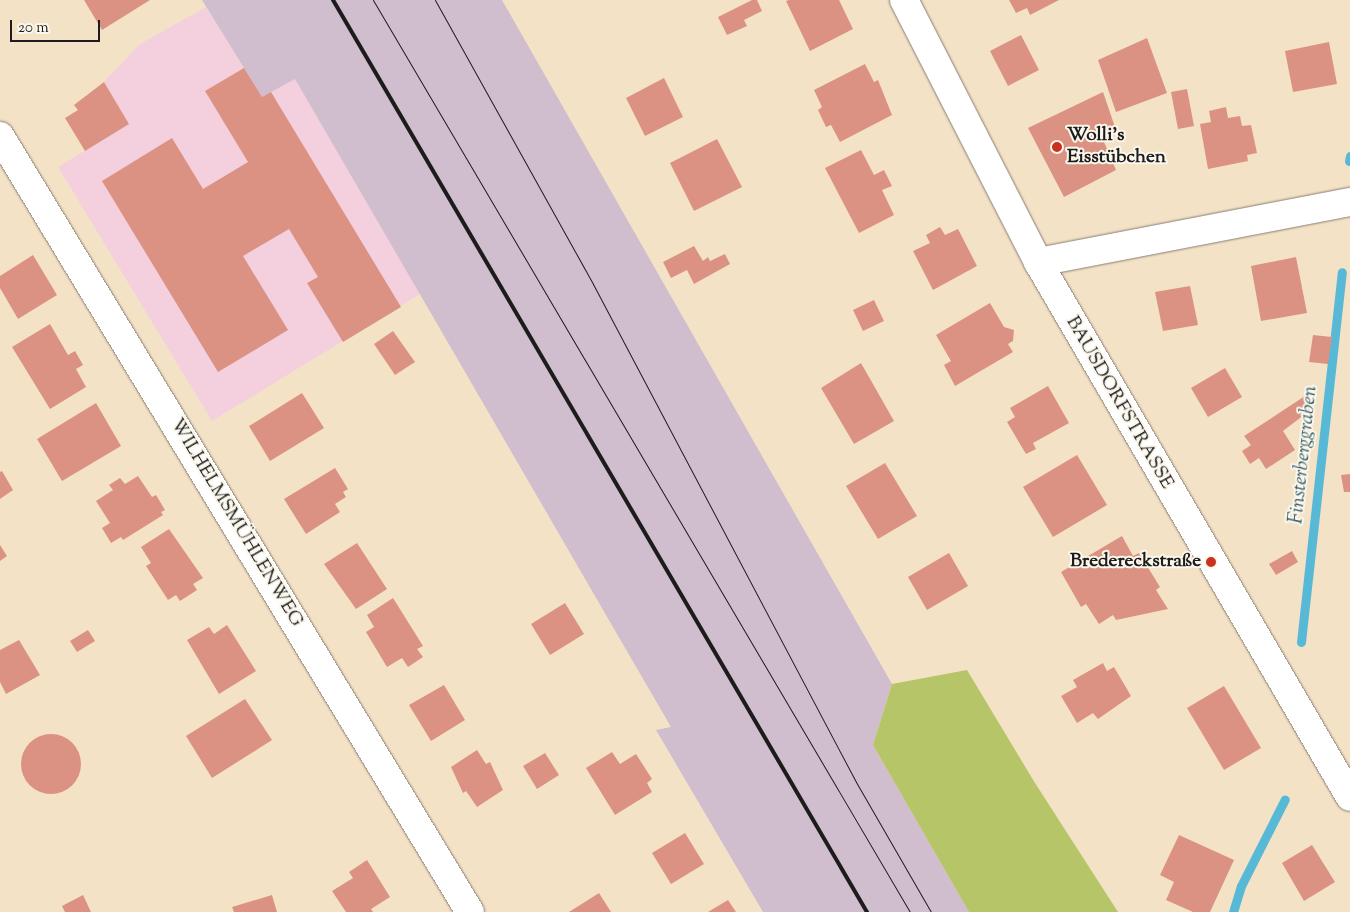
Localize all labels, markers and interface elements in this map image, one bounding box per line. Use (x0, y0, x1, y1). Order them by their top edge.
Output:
scale bar (12, 10, 102, 42)
text: 20 m (18, 18, 49, 39)
place label: Wolli's Eisstübchen (1067, 125, 1166, 169)
marker: Wolli's Eisstübchen (1051, 141, 1063, 153)
street label: BAUSDORFSTRASSE (1060, 313, 1178, 493)
water label: Finsterberggraben (1285, 385, 1323, 525)
street label: WILHELMSMÜHLENWEG (165, 415, 307, 631)
place label: Bredereckstraße (1070, 551, 1201, 573)
marker: Bredereckstraße (1205, 556, 1217, 568)

